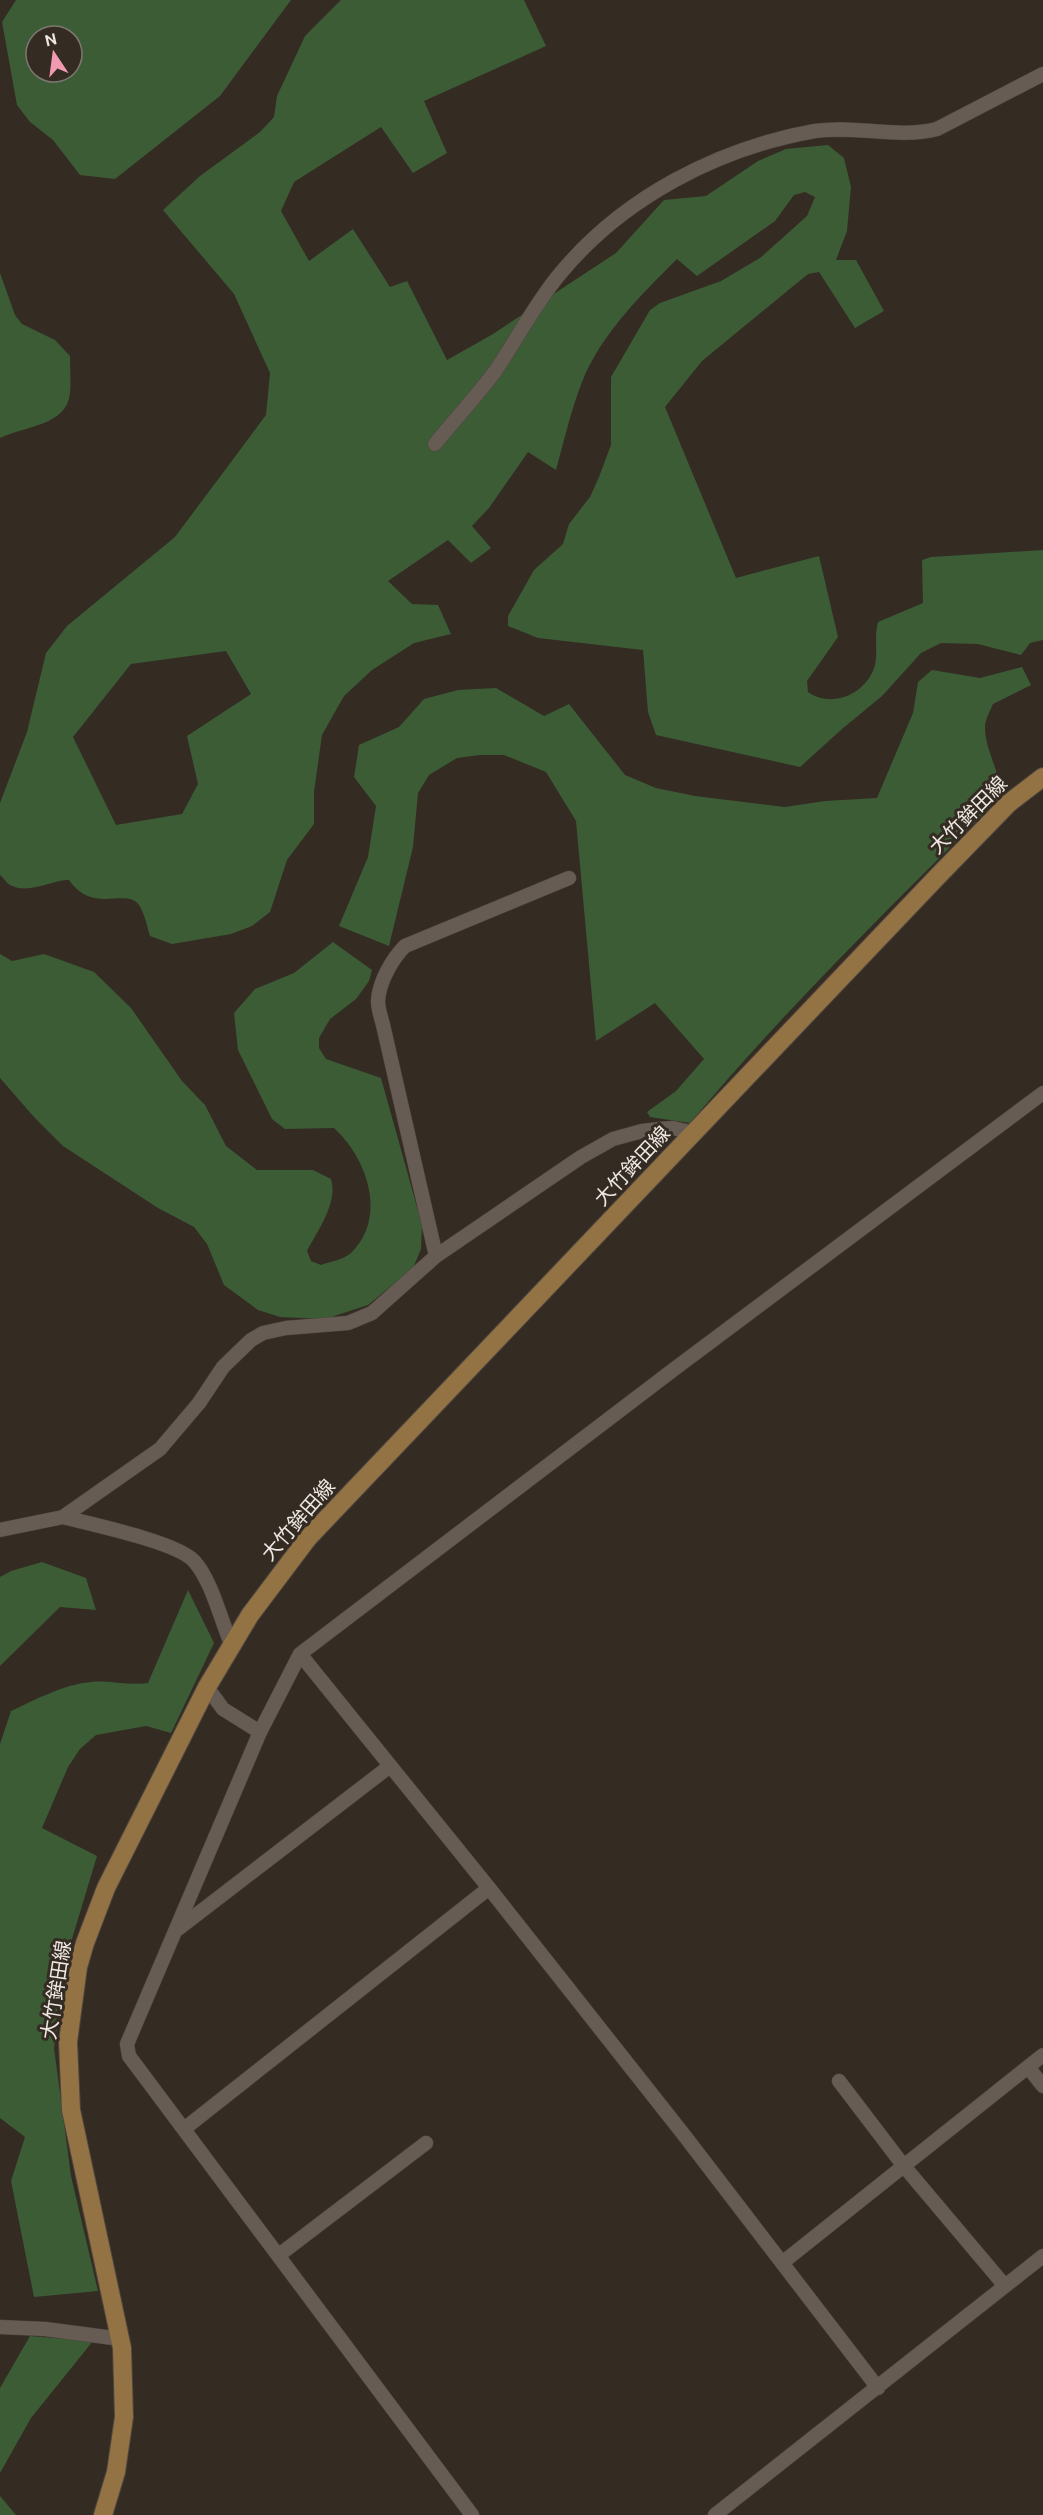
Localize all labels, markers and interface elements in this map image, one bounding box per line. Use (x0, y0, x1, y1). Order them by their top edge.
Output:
north arrow (24, 24, 84, 84)
text: N (43, 29, 58, 49)
street label: 大竹鉾田線 (924, 771, 1011, 858)
street label: 大竹鉾田線 (589, 1121, 674, 1210)
street label: 大竹鉾田線 (256, 1474, 339, 1565)
street label: 大竹鉾田線 (36, 1939, 75, 2041)

